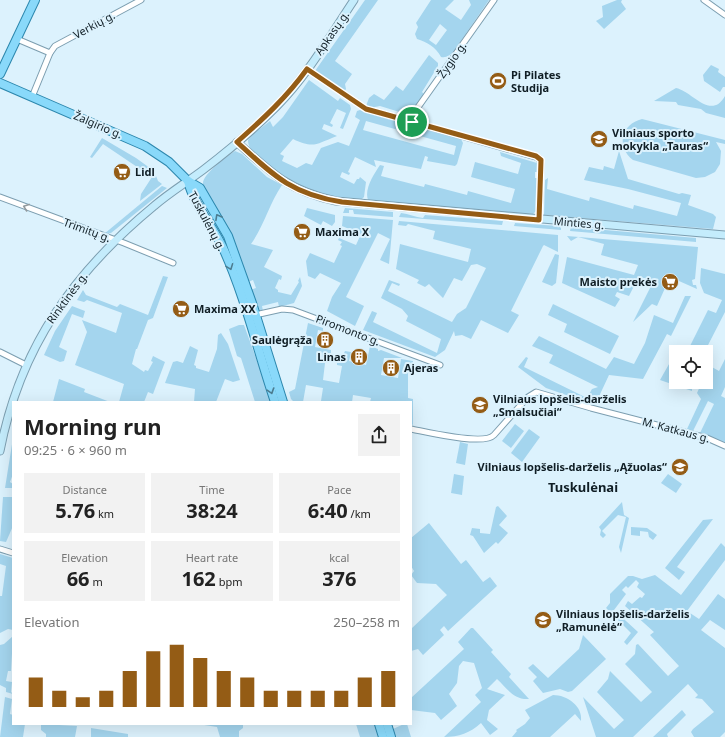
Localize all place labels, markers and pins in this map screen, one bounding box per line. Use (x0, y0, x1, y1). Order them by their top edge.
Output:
place label: Pi Pilates Studija (511, 67, 561, 95)
sports icon: Pi Pilates Studija (488, 71, 508, 91)
pin (395, 105, 429, 139)
place label: Vilniaus sporto mokykla „Tauras“ (612, 125, 708, 153)
school or university icon: Vilniaus sporto mokykla „Tauras“ (589, 129, 609, 149)
supermarket icon: Lidl (112, 162, 132, 182)
place label: Lidl (135, 164, 155, 179)
supermarket icon: Maxima X (292, 222, 312, 242)
place label: Maxima X (315, 224, 370, 239)
supermarket icon: Maisto prekės (660, 272, 680, 292)
place label: Maisto prekės (580, 274, 657, 289)
supermarket icon: Maxima XX (171, 299, 191, 319)
place label: Maxima XX (194, 301, 256, 316)
building icon: Saulėgrąža (315, 330, 335, 350)
place label: Saulėgrąža (252, 332, 312, 347)
building icon: Linas (349, 347, 369, 367)
place label: Linas (317, 349, 346, 364)
building icon: Ajeras (381, 358, 401, 378)
place label: Ajeras (404, 360, 439, 375)
place label: Vilniaus lopšelis-darželis „Smalsučiai“ (493, 391, 627, 419)
school or university icon: Vilniaus lopšelis-darželis „Smalsučiai“ (470, 395, 490, 415)
school or university icon: Vilniaus lopšelis-darželis „Ąžuolas“ (670, 457, 690, 477)
place label: Vilniaus lopšelis-darželis „Ąžuolas“ (478, 459, 667, 474)
place label: Vilniaus lopšelis-darželis „Ramunėlė“ (556, 606, 690, 634)
school or university icon: Vilniaus lopšelis-darželis „Ramunėlė“ (533, 610, 553, 630)

